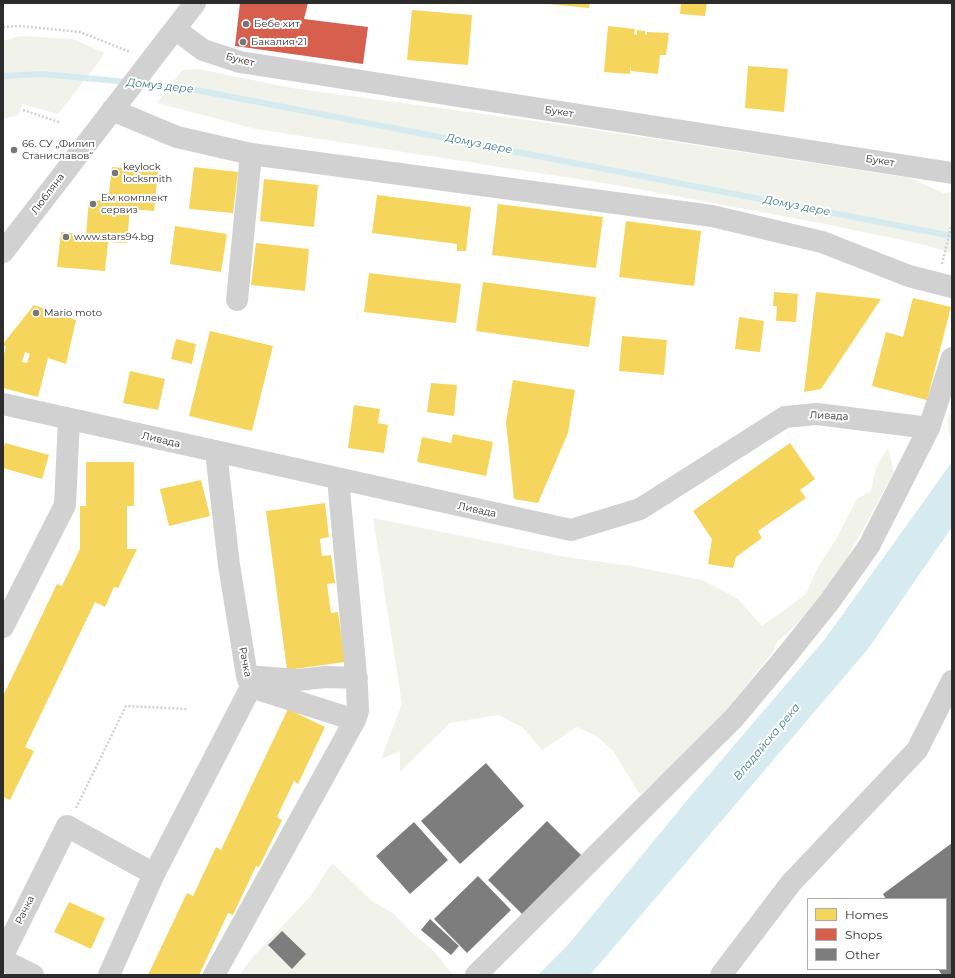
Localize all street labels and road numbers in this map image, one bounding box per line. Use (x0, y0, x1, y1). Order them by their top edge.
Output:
street label: Букет (224, 51, 256, 69)
street label: Букет (544, 104, 574, 120)
street label: Букет (865, 153, 895, 169)
street label: Любляна (29, 171, 67, 217)
street label: Ливада (809, 409, 849, 423)
street label: Ливада (141, 430, 181, 450)
street label: Ливада (457, 500, 497, 520)
street label: Рачка (236, 646, 254, 678)
street label: Рачка (13, 894, 37, 926)

